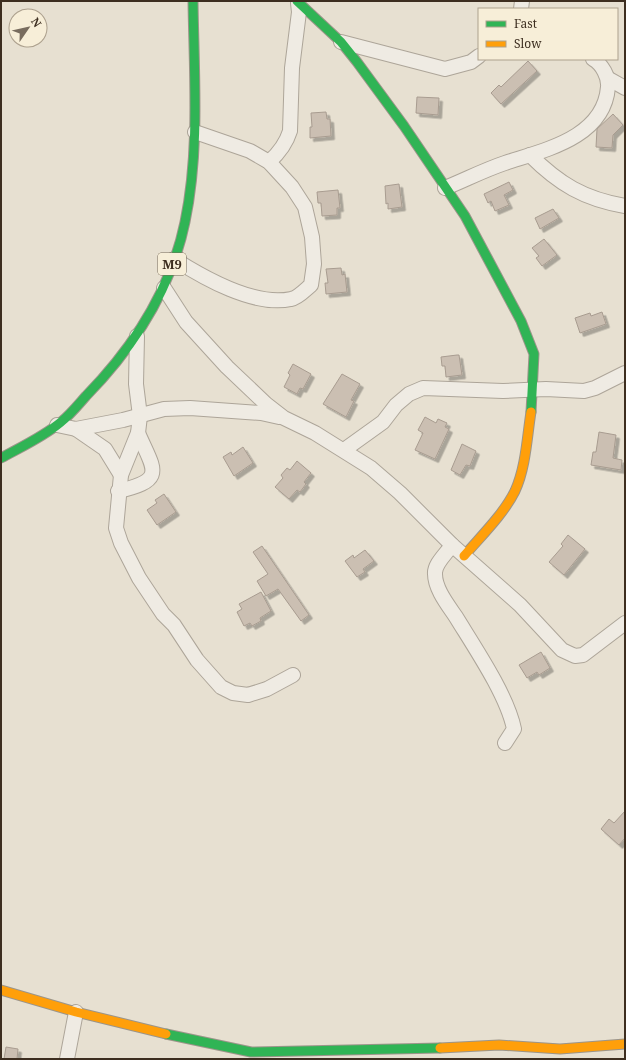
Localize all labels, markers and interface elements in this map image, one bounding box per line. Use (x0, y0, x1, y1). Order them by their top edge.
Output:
north arrow (8, 8, 48, 48)
legend (478, 8, 618, 60)
text: N (28, 14, 46, 30)
text: Fast (514, 15, 537, 32)
text: Slow (514, 35, 542, 52)
road number: M9 (158, 253, 186, 275)

